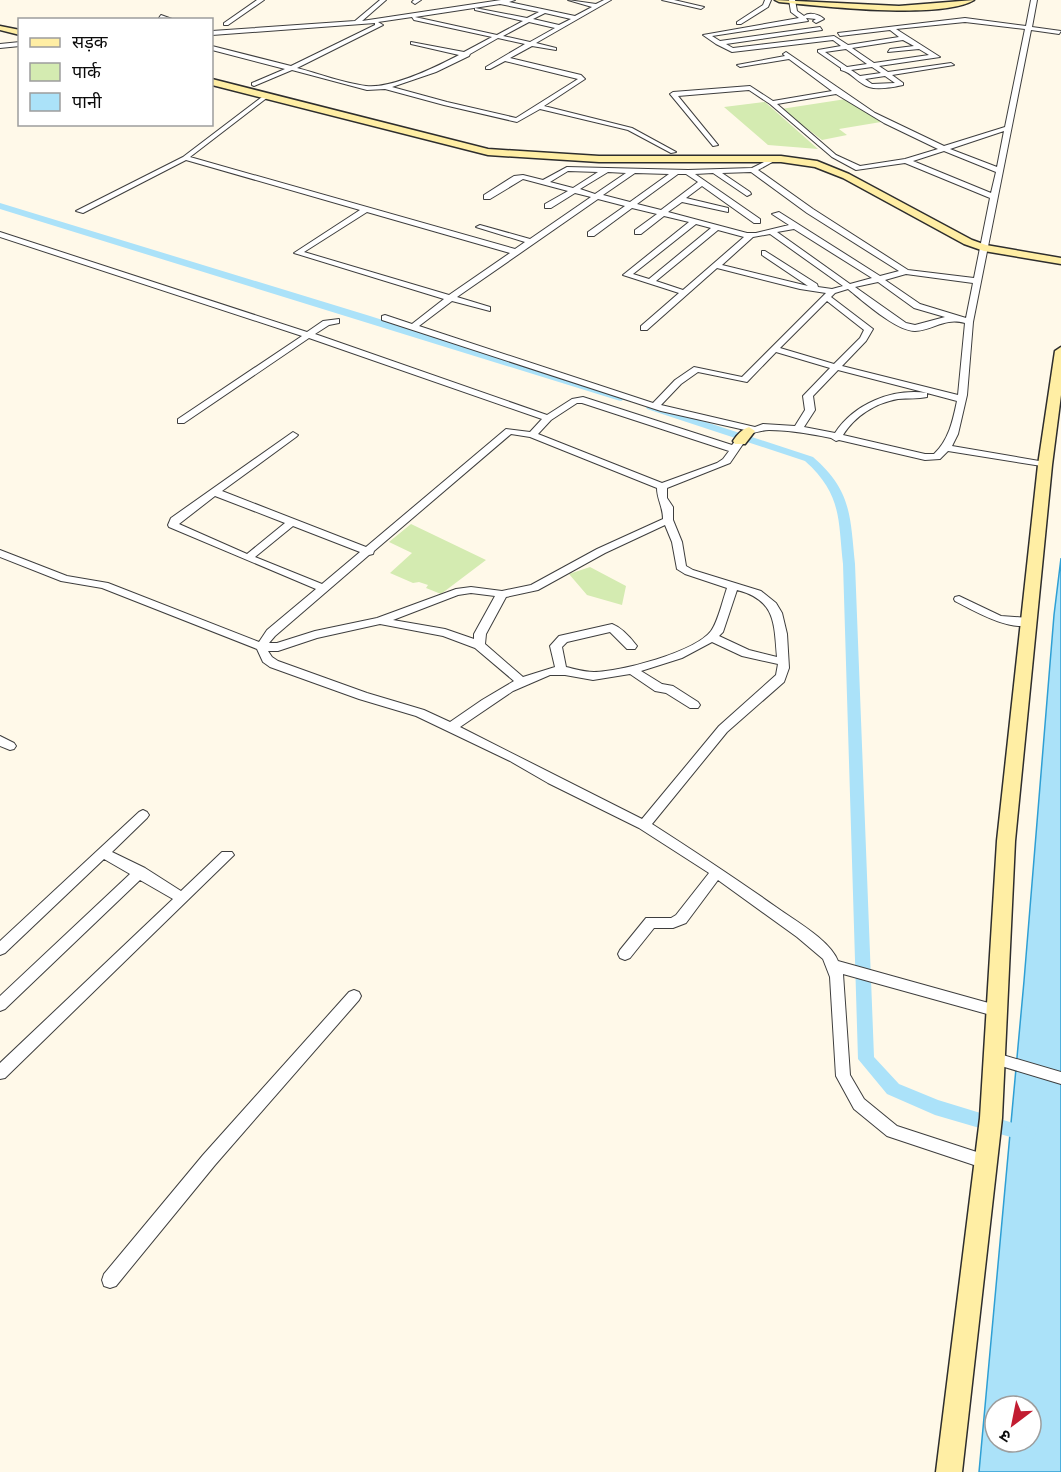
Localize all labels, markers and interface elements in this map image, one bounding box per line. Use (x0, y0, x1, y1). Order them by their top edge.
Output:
legend (18, 18, 213, 126)
text: सड़क (72, 30, 109, 53)
text: पार्क (72, 60, 102, 83)
text: पानी (72, 90, 102, 113)
north arrow (983, 1394, 1043, 1454)
text: उ (995, 1425, 1014, 1448)

